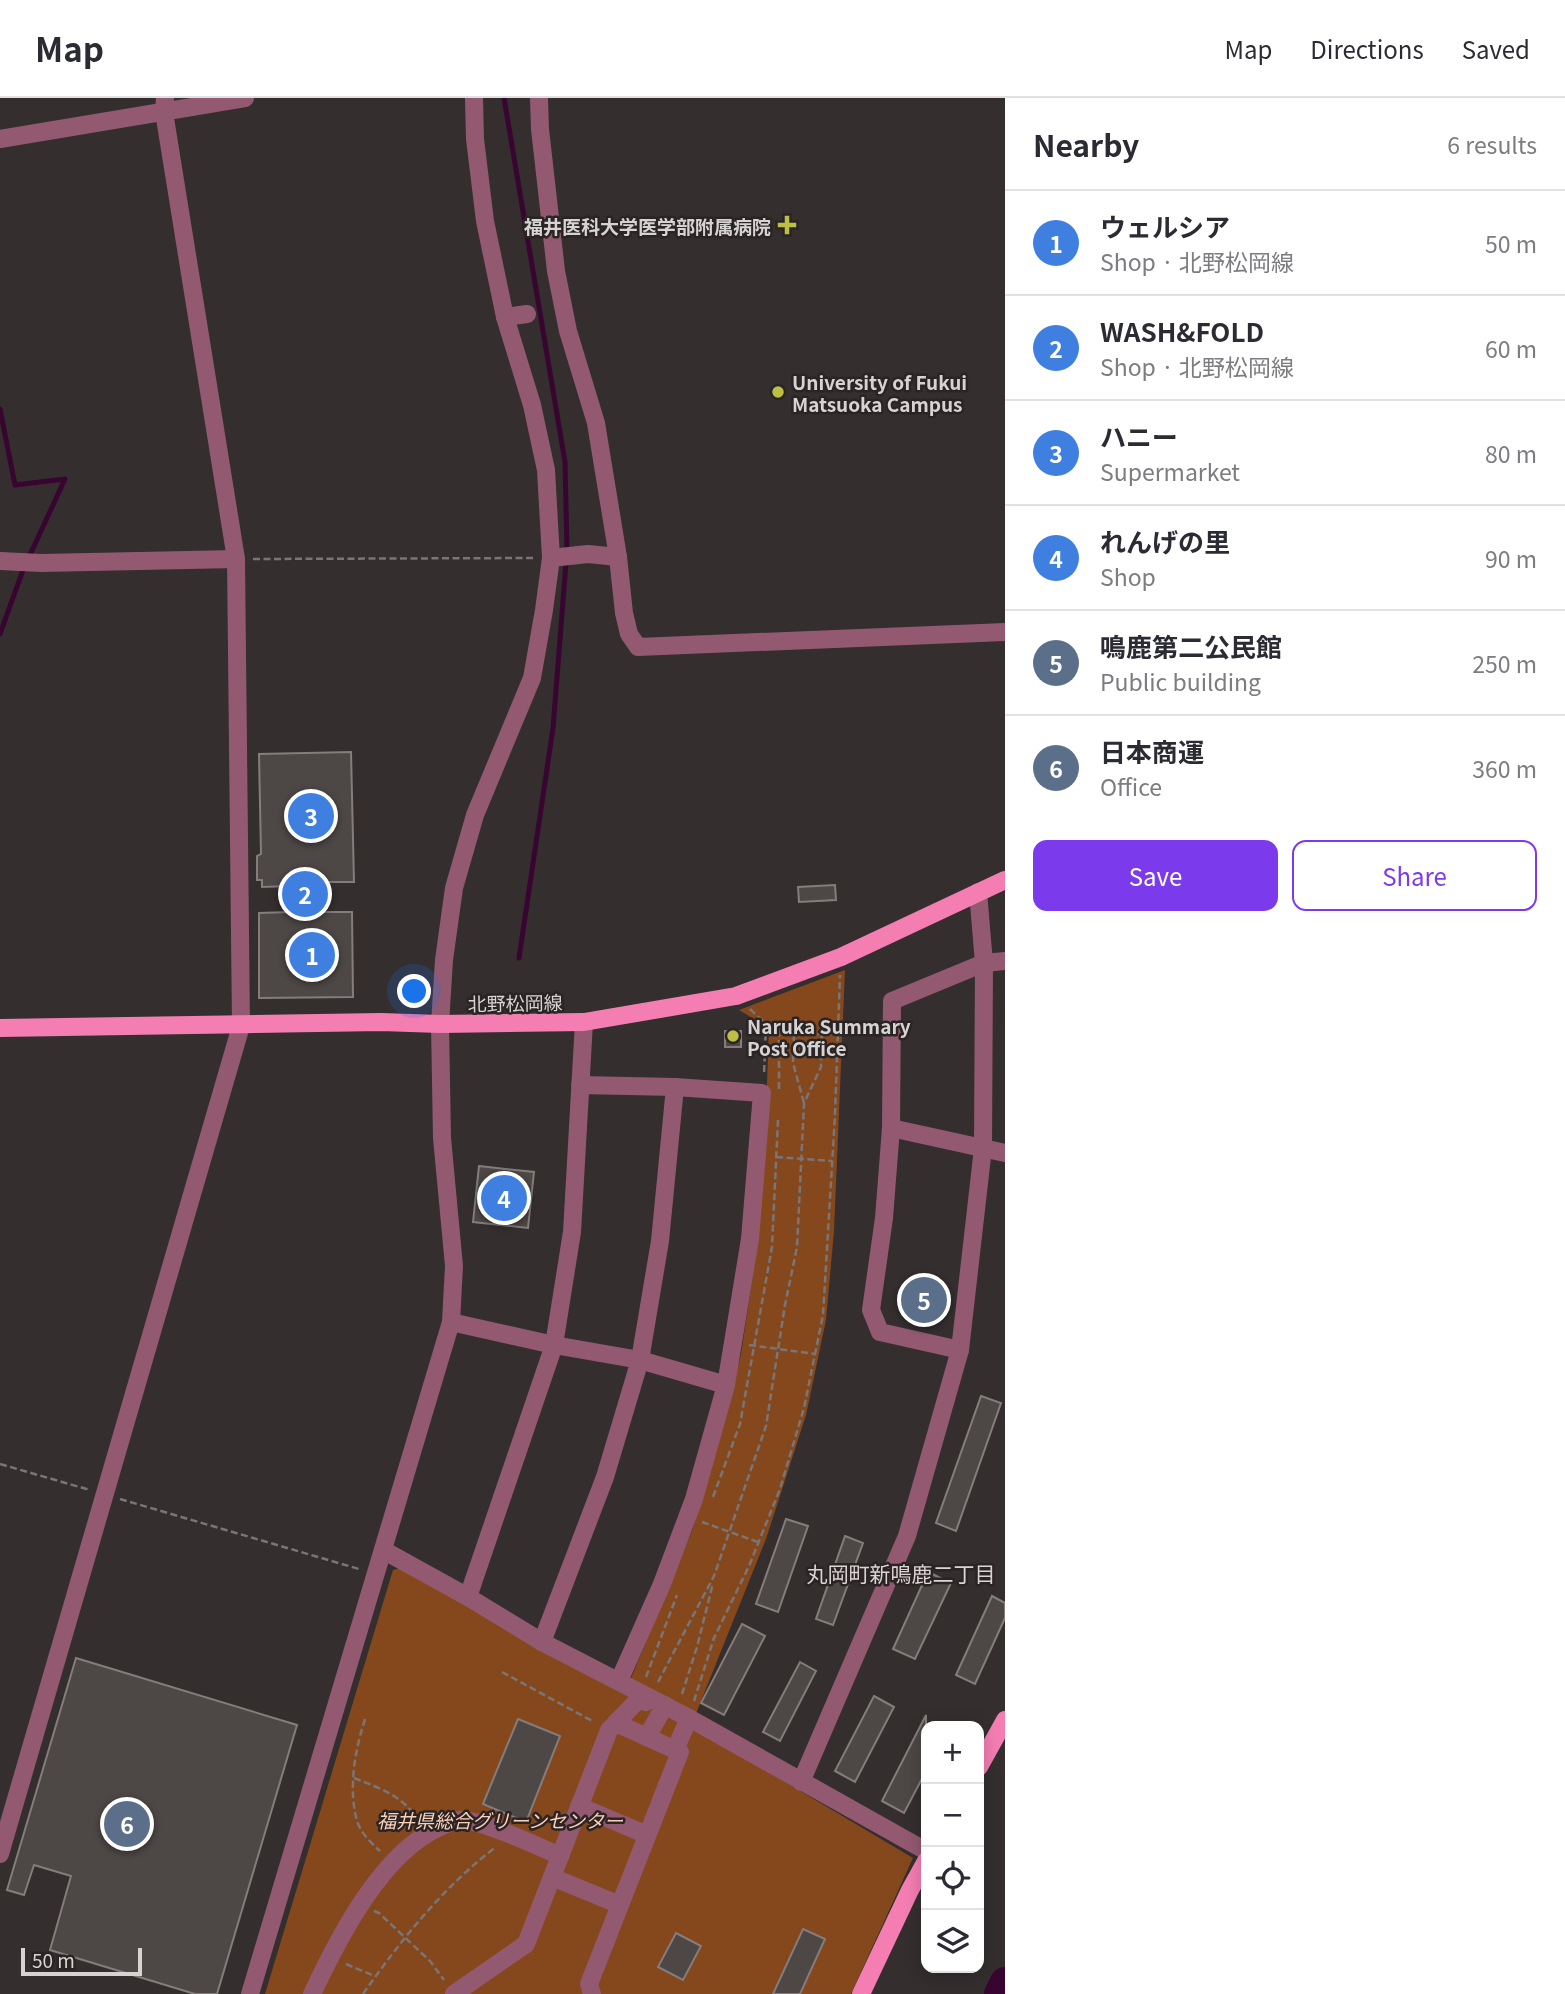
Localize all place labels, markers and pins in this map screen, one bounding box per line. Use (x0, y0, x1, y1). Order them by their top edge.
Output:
place label: 福井医科大学医学部附属病院 (524, 212, 771, 239)
marker: 福井医科大学医学部附属病院 (777, 215, 797, 235)
place label: University of Fukui Matsuoka Campus (792, 368, 967, 417)
marker: University of Fukui Matsuoka Campus (770, 384, 786, 400)
pin: 3 (288, 790, 334, 842)
pin: 2 (282, 868, 328, 920)
pin: 1 (289, 929, 335, 981)
place label: Naruka Summary Post Office (747, 1012, 911, 1061)
marker: Naruka Summary Post Office (725, 1028, 741, 1044)
pin: 4 (481, 1172, 527, 1224)
pin: 5 (901, 1274, 947, 1326)
pin: 6 (104, 1798, 150, 1850)

